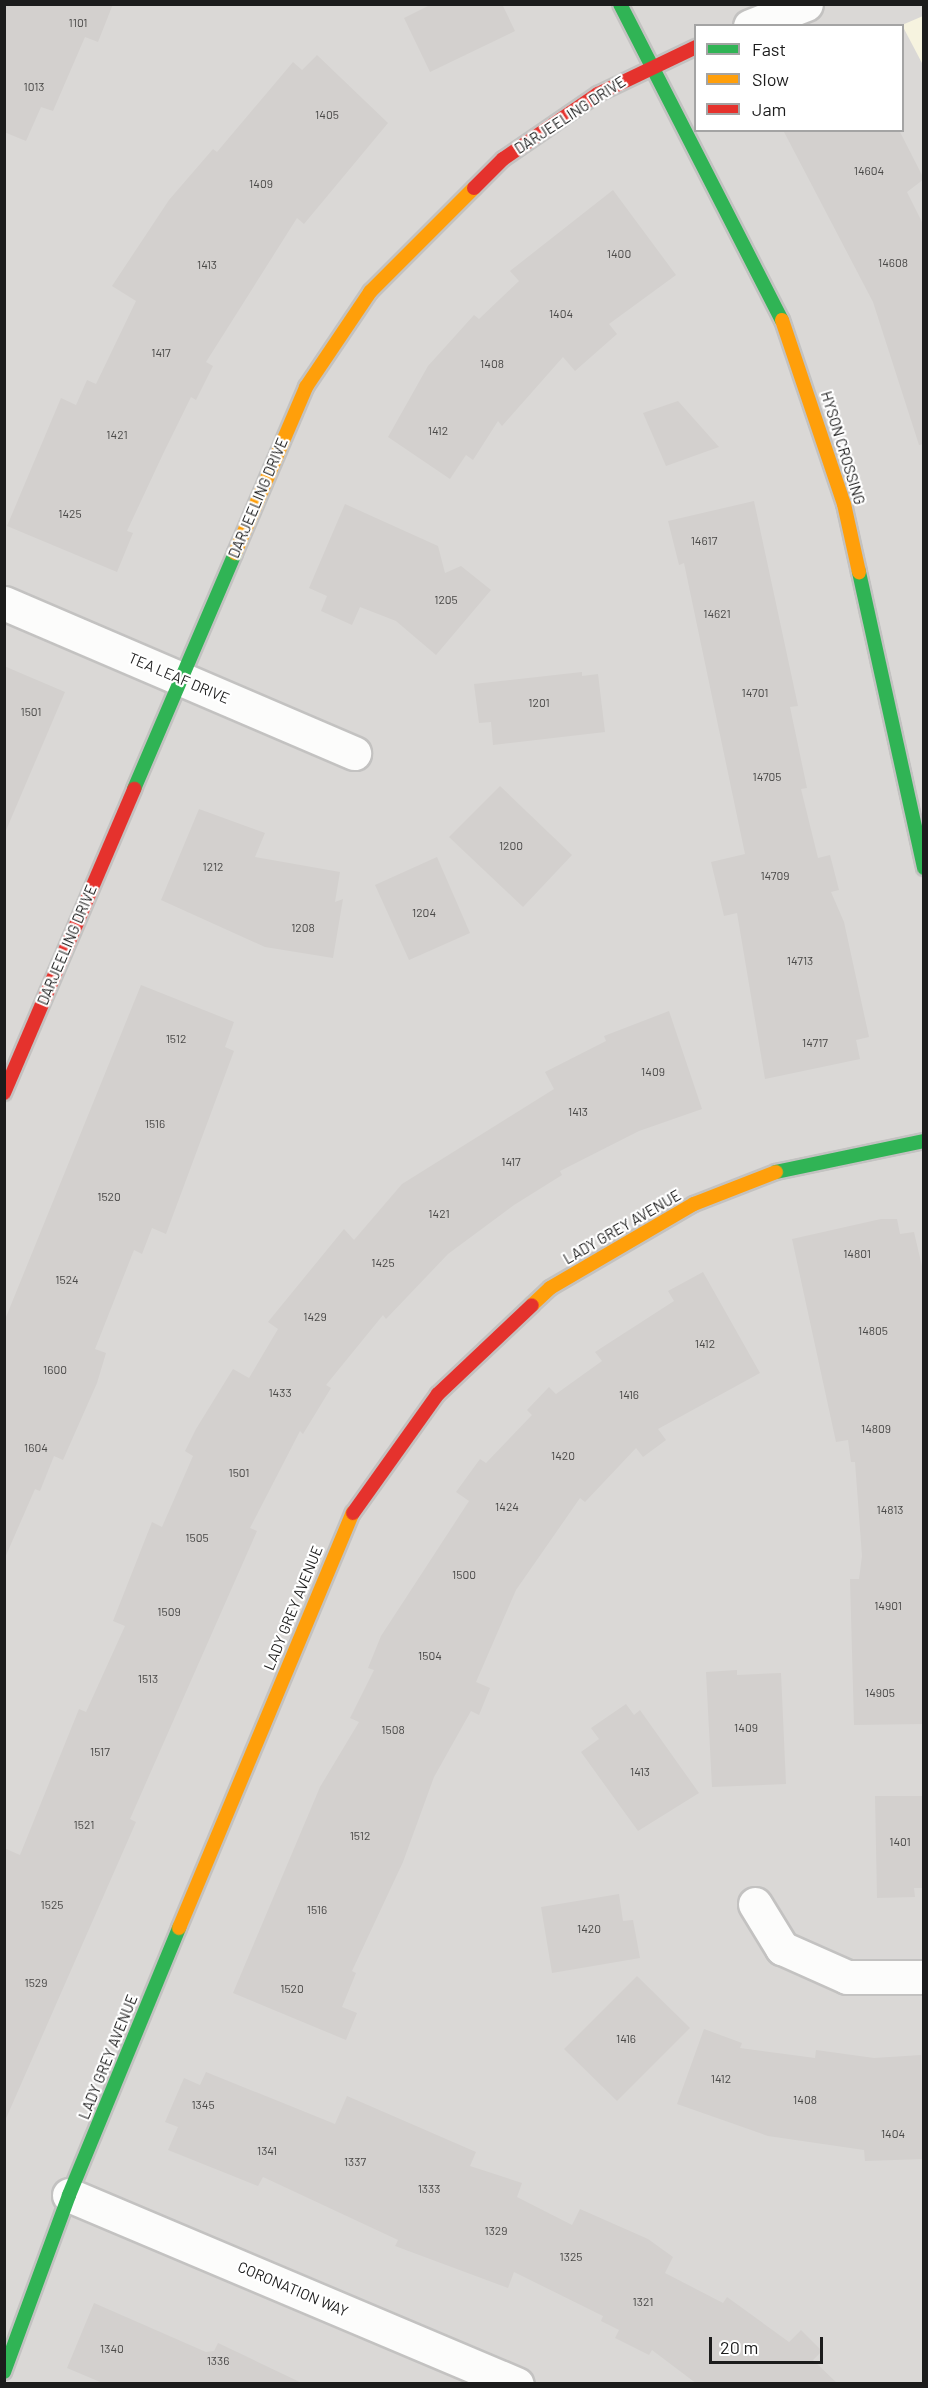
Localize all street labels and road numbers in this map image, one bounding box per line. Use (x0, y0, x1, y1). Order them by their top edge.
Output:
street label: DARJEELING DRIVE (511, 72, 629, 158)
street label: HYSON CROSSING (817, 389, 869, 507)
street label: DARJEELING DRIVE (225, 435, 291, 561)
street label: TEA LEAF DRIVE (126, 649, 232, 707)
street label: DARJEELING DRIVE (34, 882, 100, 1008)
street label: LADY GREY AVENUE (560, 1186, 684, 1268)
street label: LADY GREY AVENUE (260, 1543, 326, 1673)
street label: LADY GREY AVENUE (75, 1992, 141, 2122)
street label: CORONATION WAY (235, 2258, 351, 2320)

